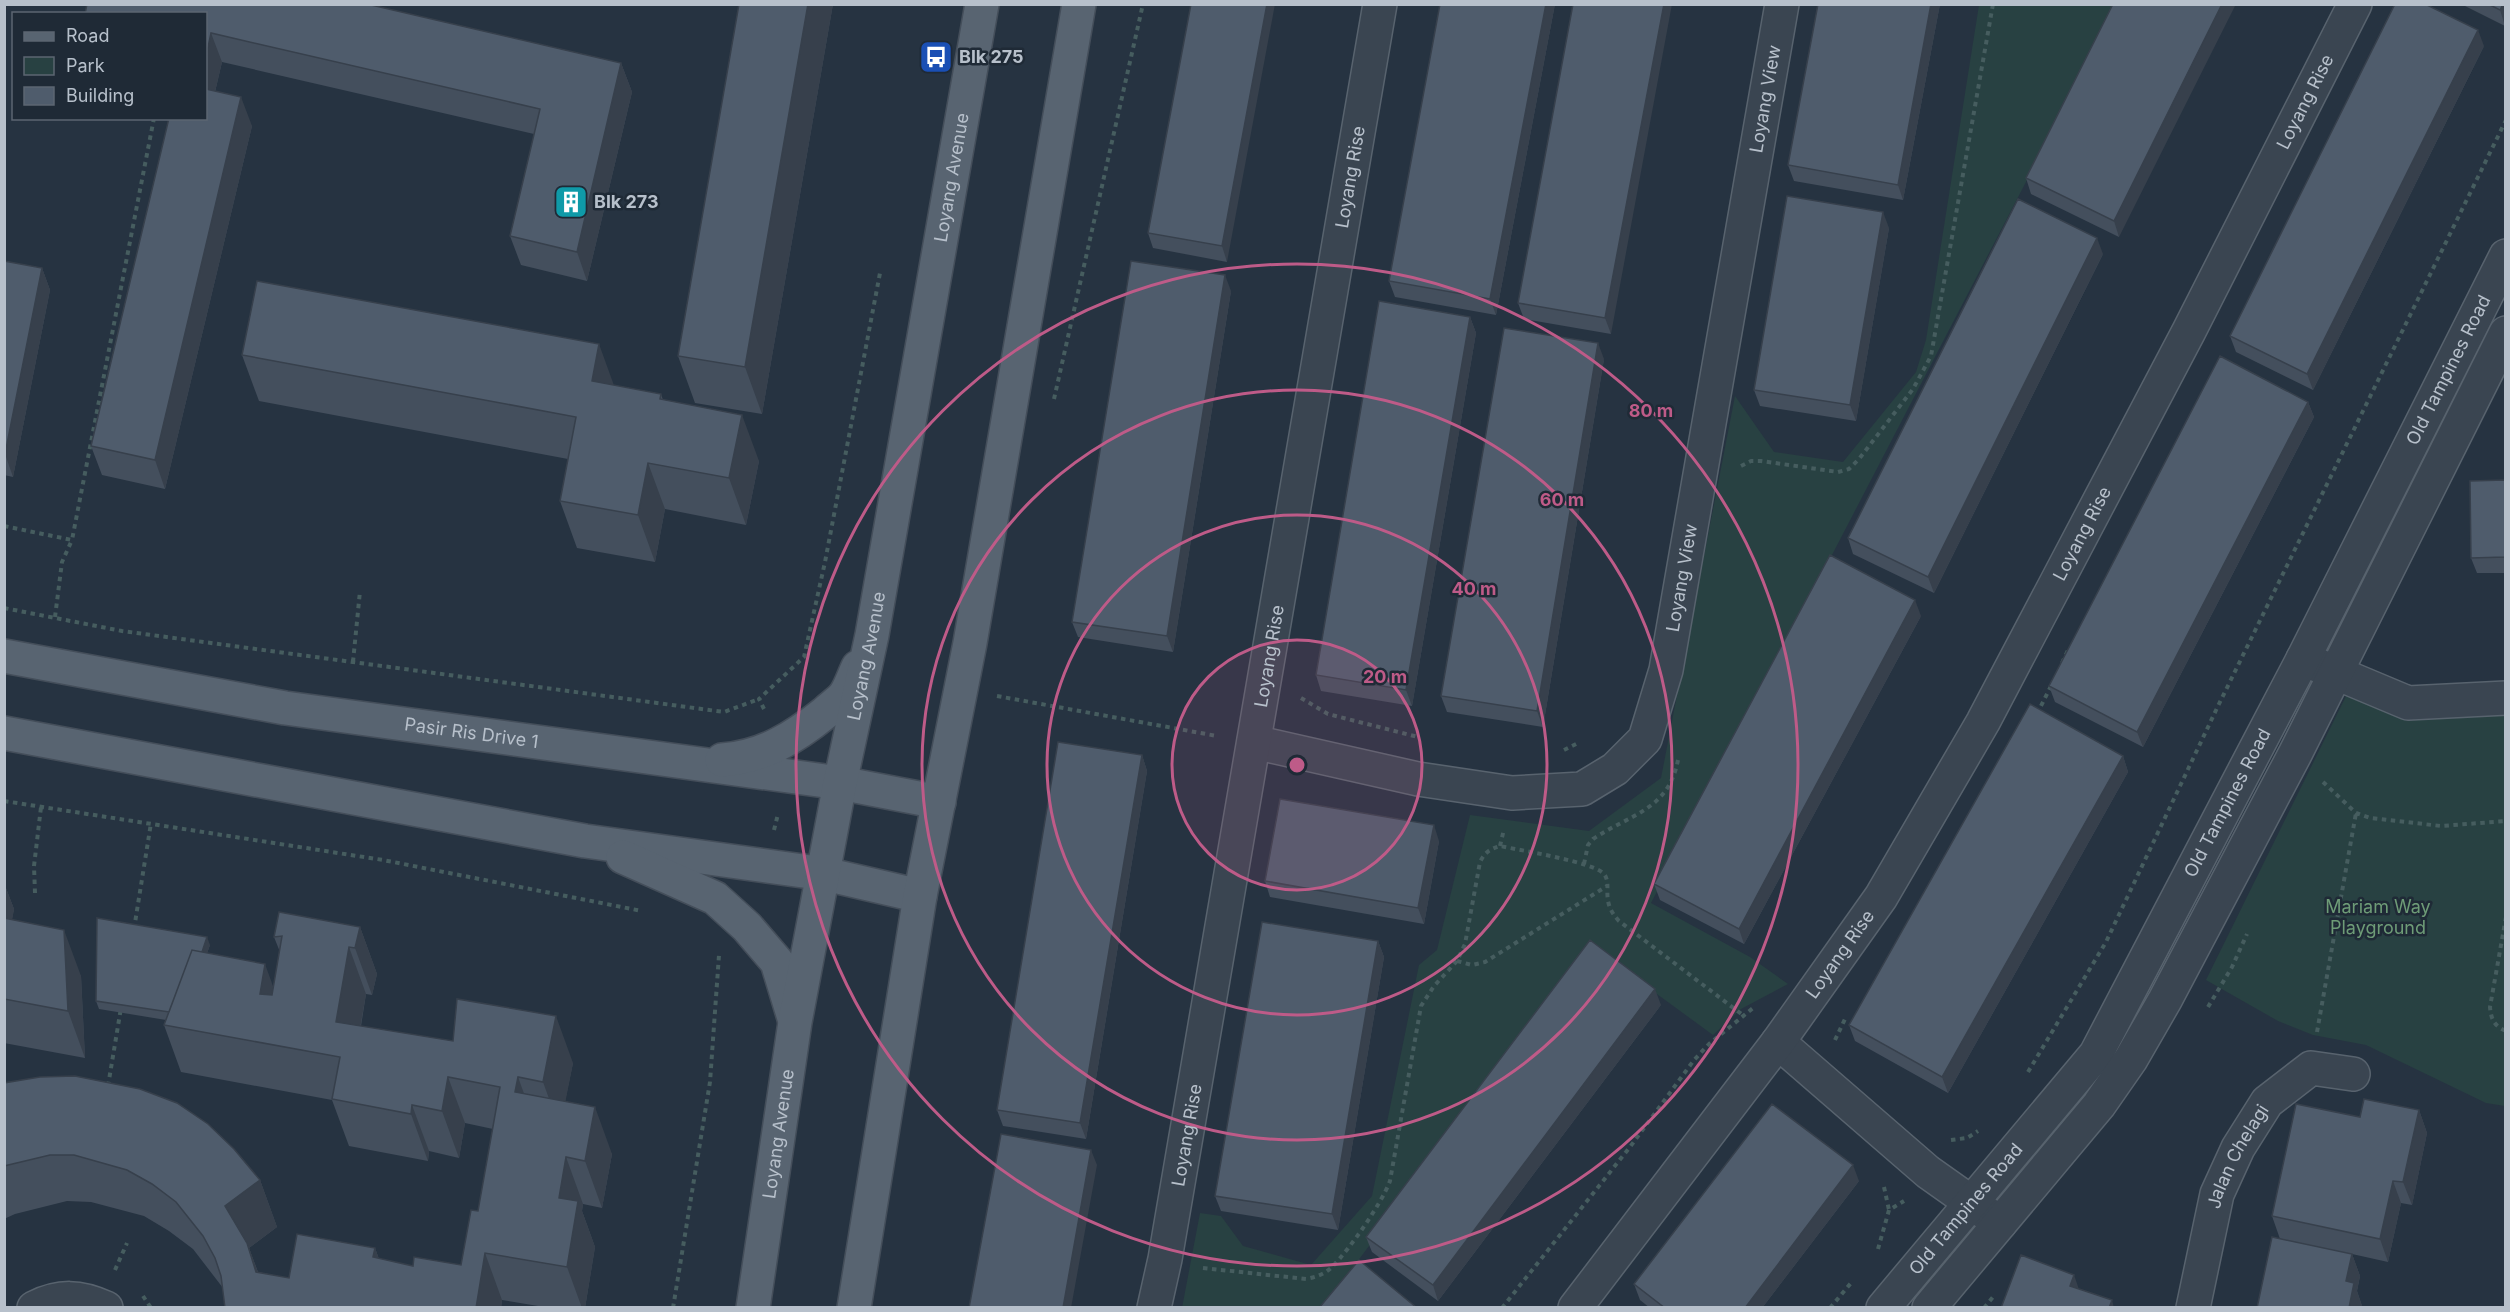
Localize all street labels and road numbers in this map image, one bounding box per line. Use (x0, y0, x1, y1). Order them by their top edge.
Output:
street label: Loyang View (1745, 43, 1785, 155)
street label: Loyang Rise (2272, 51, 2338, 152)
street label: Loyang Avenue (930, 111, 973, 244)
street label: Loyang Rise (1331, 124, 1369, 230)
street label: Old Tampines Road (2402, 291, 2495, 448)
street label: Loyang Rise (2048, 483, 2115, 584)
street label: Loyang View (1662, 522, 1701, 633)
street label: Loyang Avenue (843, 590, 889, 722)
street label: Loyang Rise (1250, 603, 1288, 709)
street label: Pasir Ris Drive 1 (403, 713, 540, 752)
street label: Old Tampines Road (2180, 725, 2275, 881)
street label: Loyang Rise (1801, 906, 1878, 1002)
street label: Loyang Avenue (758, 1068, 798, 1200)
street label: Loyang Rise (1167, 1082, 1206, 1188)
street label: Jalan Chelagi (2203, 1100, 2273, 1211)
street label: Old Tampines Road (1904, 1139, 2027, 1279)

